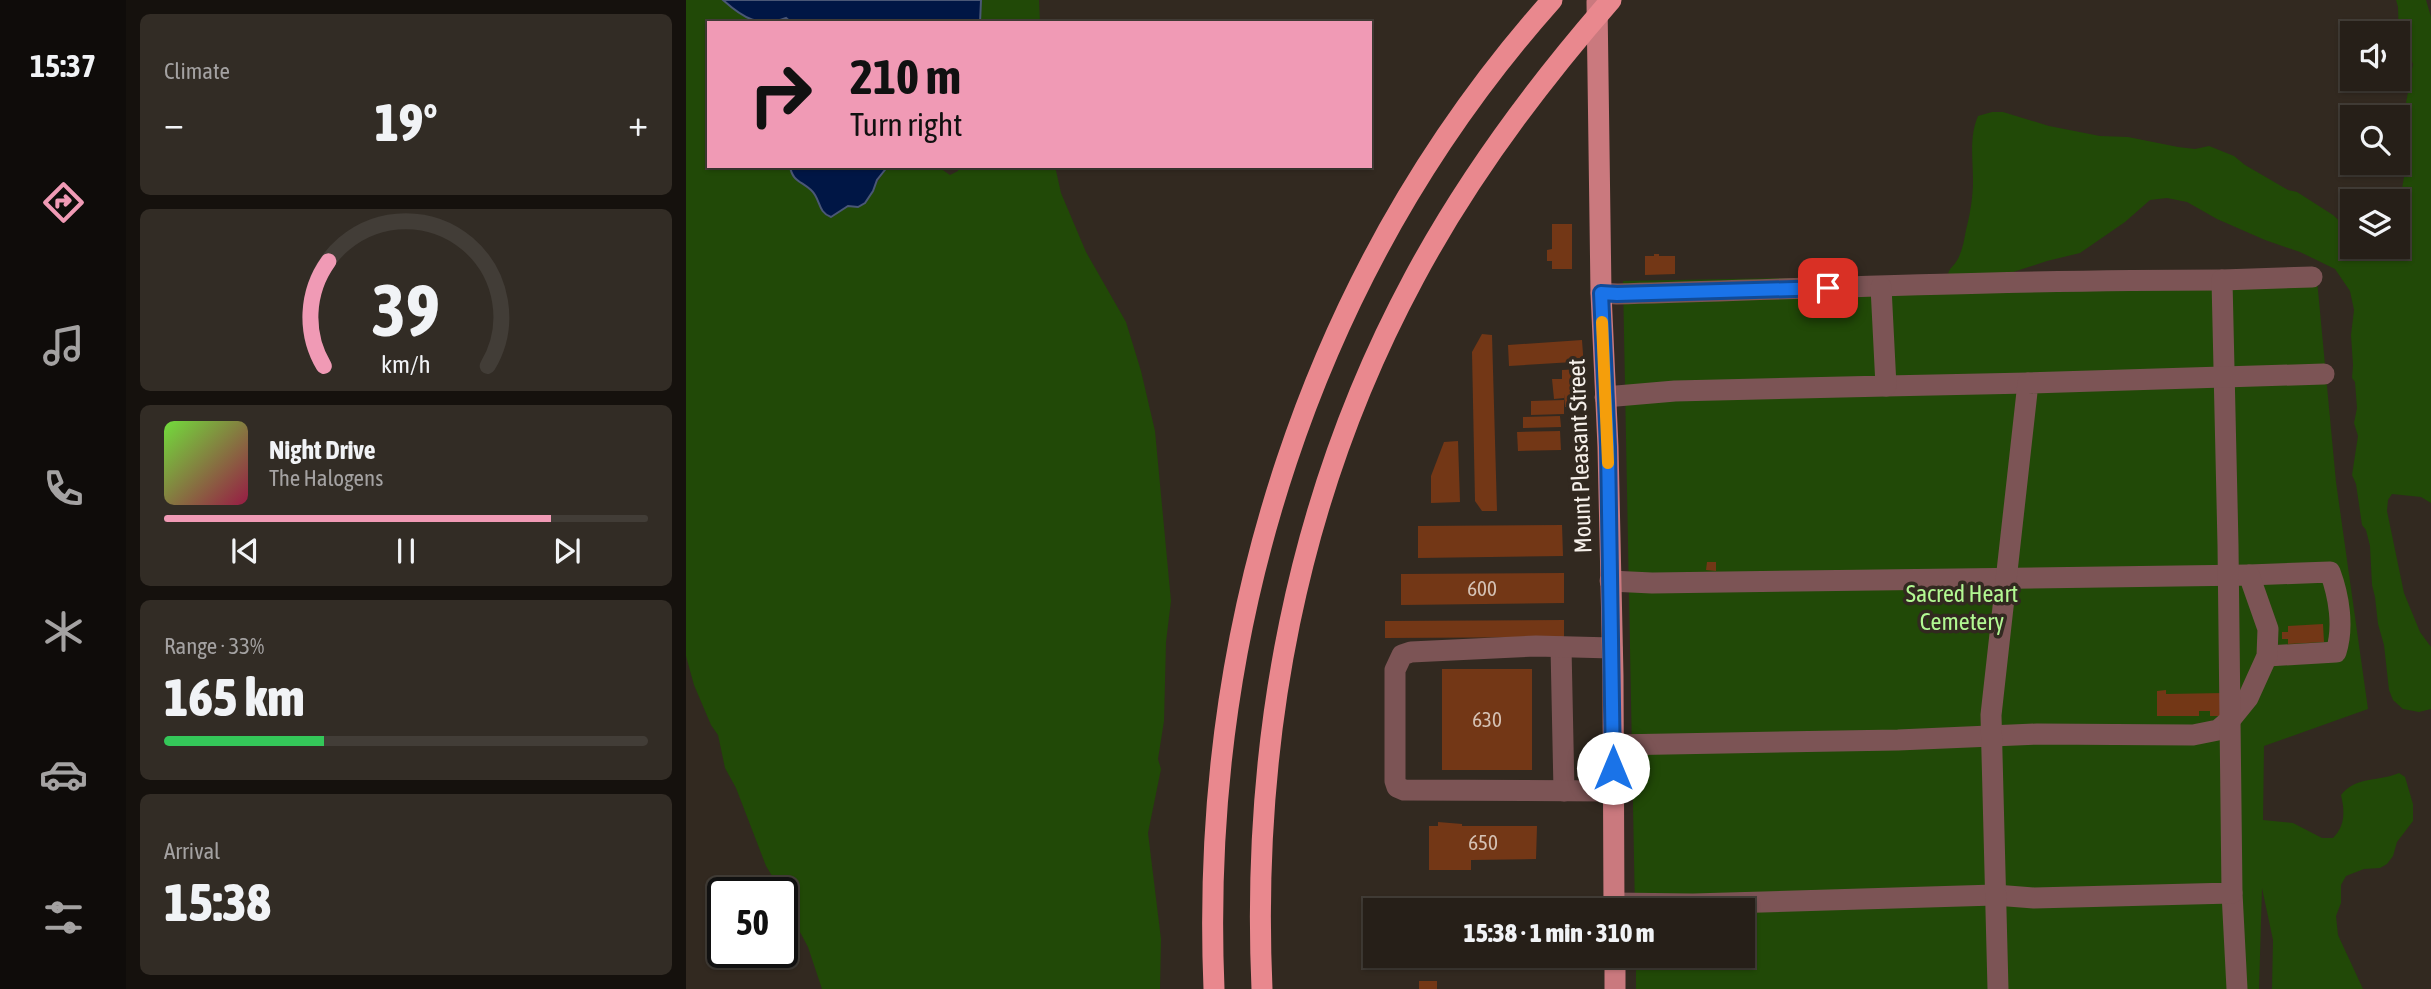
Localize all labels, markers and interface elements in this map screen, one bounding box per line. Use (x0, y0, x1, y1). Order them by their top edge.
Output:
map controls (2340, 21, 2410, 259)
button: sound (2340, 21, 2410, 91)
text: 15:37 (30, 47, 96, 84)
text: 210 m (850, 48, 961, 104)
icon: right (735, 49, 826, 140)
text: Climate (164, 58, 230, 84)
text: 19° (374, 92, 438, 152)
text: − (164, 101, 184, 144)
text: + (628, 101, 648, 144)
button: search (2340, 105, 2410, 175)
text: Turn right (850, 106, 963, 143)
icon: directions (39, 178, 88, 227)
button: layers (2340, 189, 2410, 259)
pin (1798, 258, 1858, 318)
text: 39 (372, 268, 440, 351)
icon: arrive (1809, 269, 1847, 307)
icon: music (39, 321, 88, 370)
text: km/h (381, 350, 431, 378)
street label: Mount Pleasant Street (1563, 358, 1596, 554)
text: Night Drive (269, 435, 376, 465)
icon: phone (39, 464, 88, 513)
text: The Halogens (269, 465, 383, 491)
icon: previous (226, 532, 264, 570)
icon: pause (387, 532, 425, 570)
icon: next (548, 532, 586, 570)
house number: 600 (1467, 576, 1497, 600)
park label: Sacred Heart Cemetery (1906, 580, 2018, 635)
icon: climate (39, 607, 88, 656)
text: Range · 33% (164, 633, 264, 659)
text: 165 km (164, 667, 305, 727)
house number: 630 (1472, 707, 1502, 731)
position arrow (1576, 731, 1650, 805)
icon: car (39, 750, 88, 799)
house number: 650 (1468, 830, 1498, 854)
text: Arrival (164, 838, 220, 864)
text: 15:38 (164, 872, 271, 932)
speed limit sign: 50 (707, 877, 798, 968)
icon: filters (39, 893, 88, 942)
text: 15:38 · 1 min · 310 m (1464, 918, 1654, 948)

